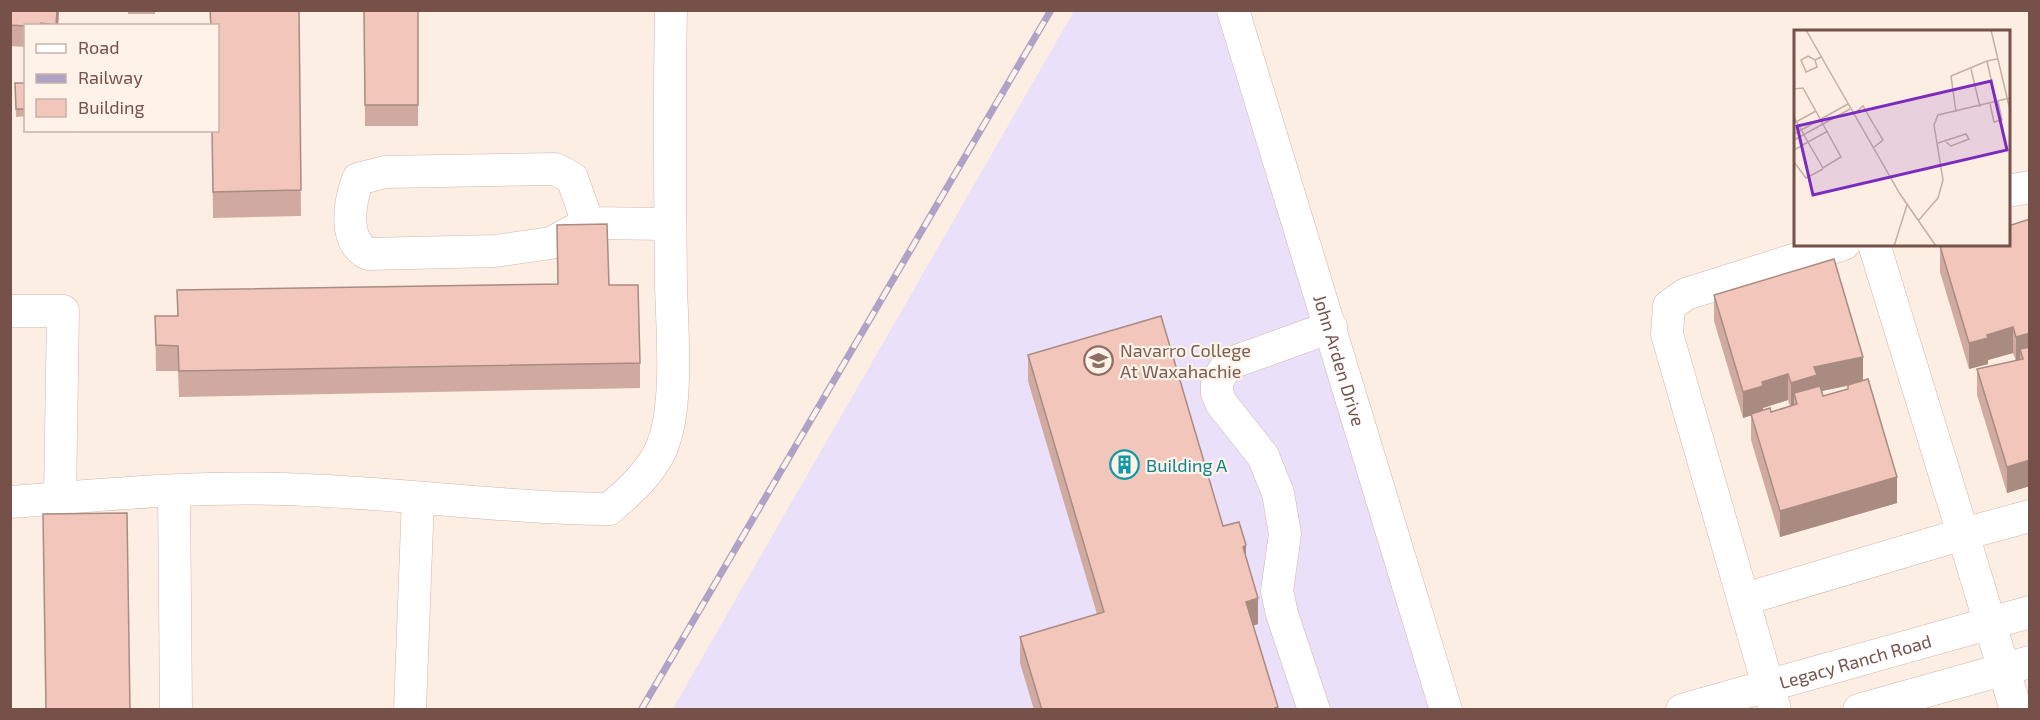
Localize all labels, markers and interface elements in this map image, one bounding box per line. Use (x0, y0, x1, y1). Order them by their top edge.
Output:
legend (24, 24, 219, 132)
inset map (1794, 30, 2010, 246)
text: Road (78, 36, 119, 58)
text: Railway (78, 66, 143, 88)
text: Building (78, 96, 145, 118)
street label: John Arden Drive (1309, 292, 1370, 429)
place label: Navarro College At Waxahachie (1120, 339, 1251, 382)
school or university icon: Navarro College At Waxahachie (1083, 344, 1115, 376)
building icon: Building A (1109, 449, 1141, 481)
place label: Building A (1146, 454, 1228, 476)
street label: Legacy Ranch Road (1777, 629, 1934, 693)

